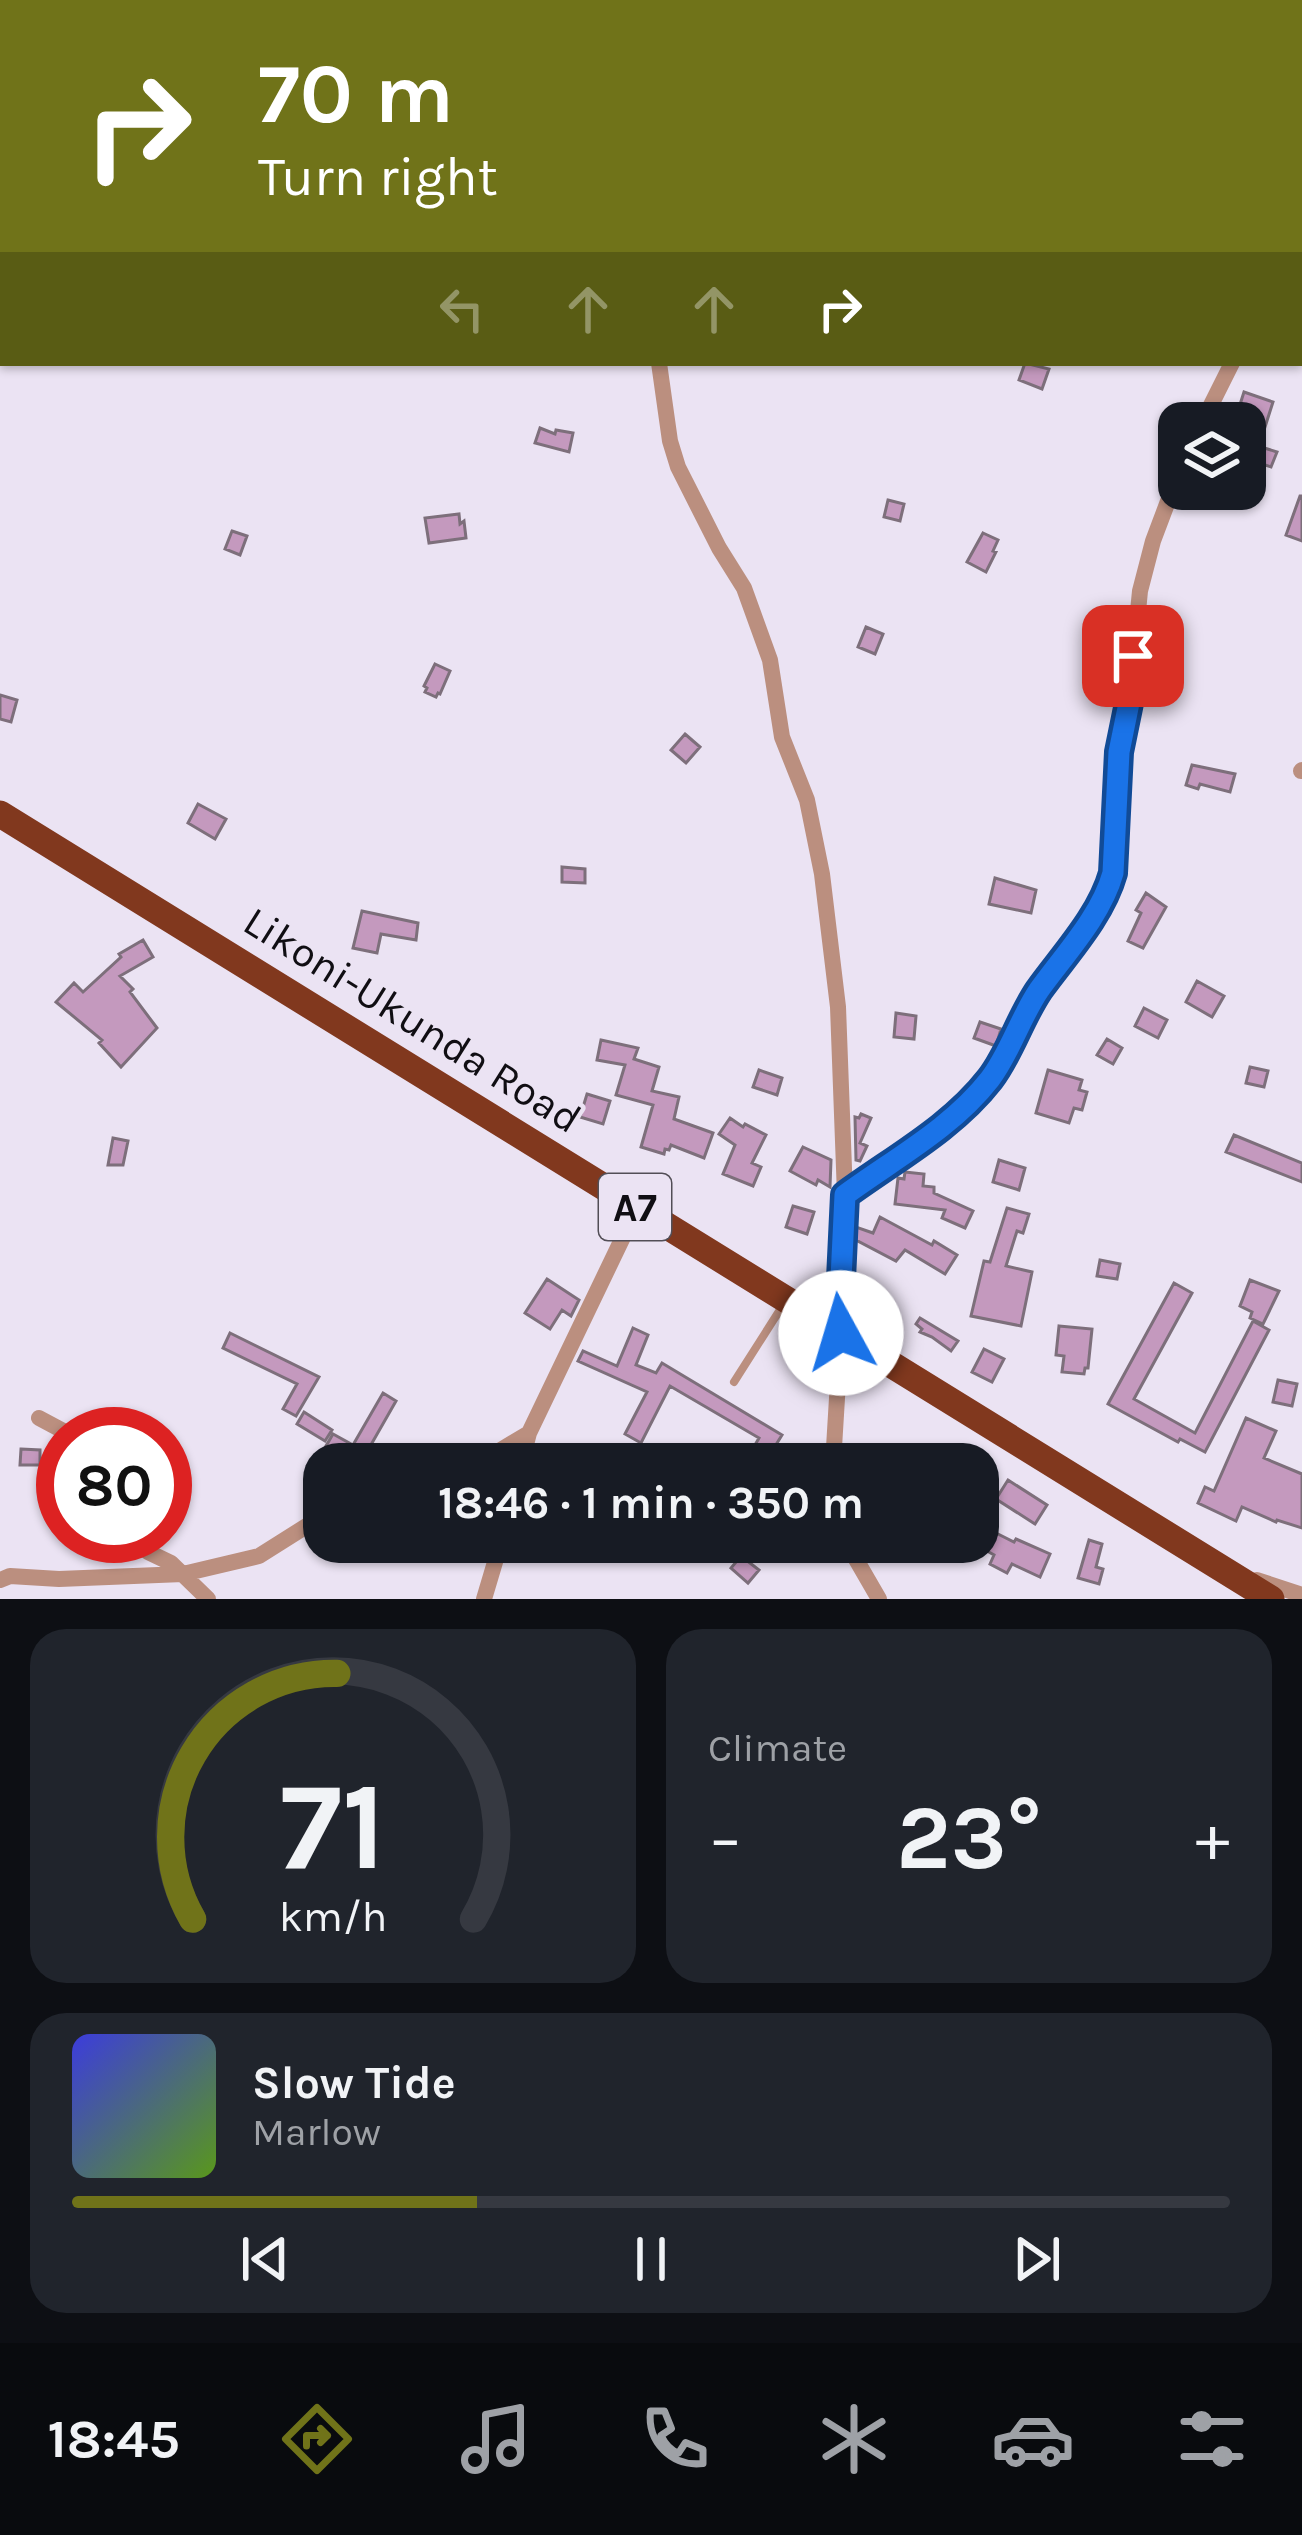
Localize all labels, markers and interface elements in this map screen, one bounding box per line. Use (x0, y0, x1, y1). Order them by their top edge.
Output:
text: 70 m (258, 45, 454, 143)
icon: right (60, 48, 216, 204)
text: Turn right (258, 145, 498, 209)
icon: left (429, 276, 495, 342)
icon: ahead (555, 276, 621, 342)
icon: ahead (681, 276, 747, 342)
icon: right (807, 276, 873, 342)
map controls (1158, 402, 1266, 510)
button: layers (1158, 402, 1266, 510)
pin (1082, 605, 1184, 707)
icon: arrive (1100, 623, 1166, 689)
street label: Likoni-Ukunda Road (235, 896, 590, 1144)
road number: A7 (599, 1174, 671, 1240)
position arrow (778, 1270, 904, 1396)
speed limit sign: 80 (36, 1407, 192, 1563)
text: 18:46 · 1 min · 350 m (438, 1477, 864, 1529)
text: Climate (708, 1725, 847, 1771)
text: 71 (280, 1754, 386, 1899)
text: 23° (896, 1785, 1042, 1891)
text: − (708, 1799, 743, 1877)
text: + (1195, 1799, 1230, 1877)
text: km/h (279, 1892, 387, 1942)
text: Slow Tide (252, 2057, 456, 2109)
text: Marlow (252, 2109, 381, 2155)
icon: previous (232, 2226, 298, 2292)
icon: pause (618, 2226, 684, 2292)
icon: next (1004, 2226, 1070, 2292)
icon: directions (275, 2397, 359, 2481)
icon: music (454, 2397, 538, 2481)
icon: phone (633, 2397, 717, 2481)
icon: climate (812, 2397, 896, 2481)
icon: car (991, 2397, 1075, 2481)
icon: filters (1170, 2397, 1254, 2481)
text: 18:45 (48, 2407, 180, 2471)

